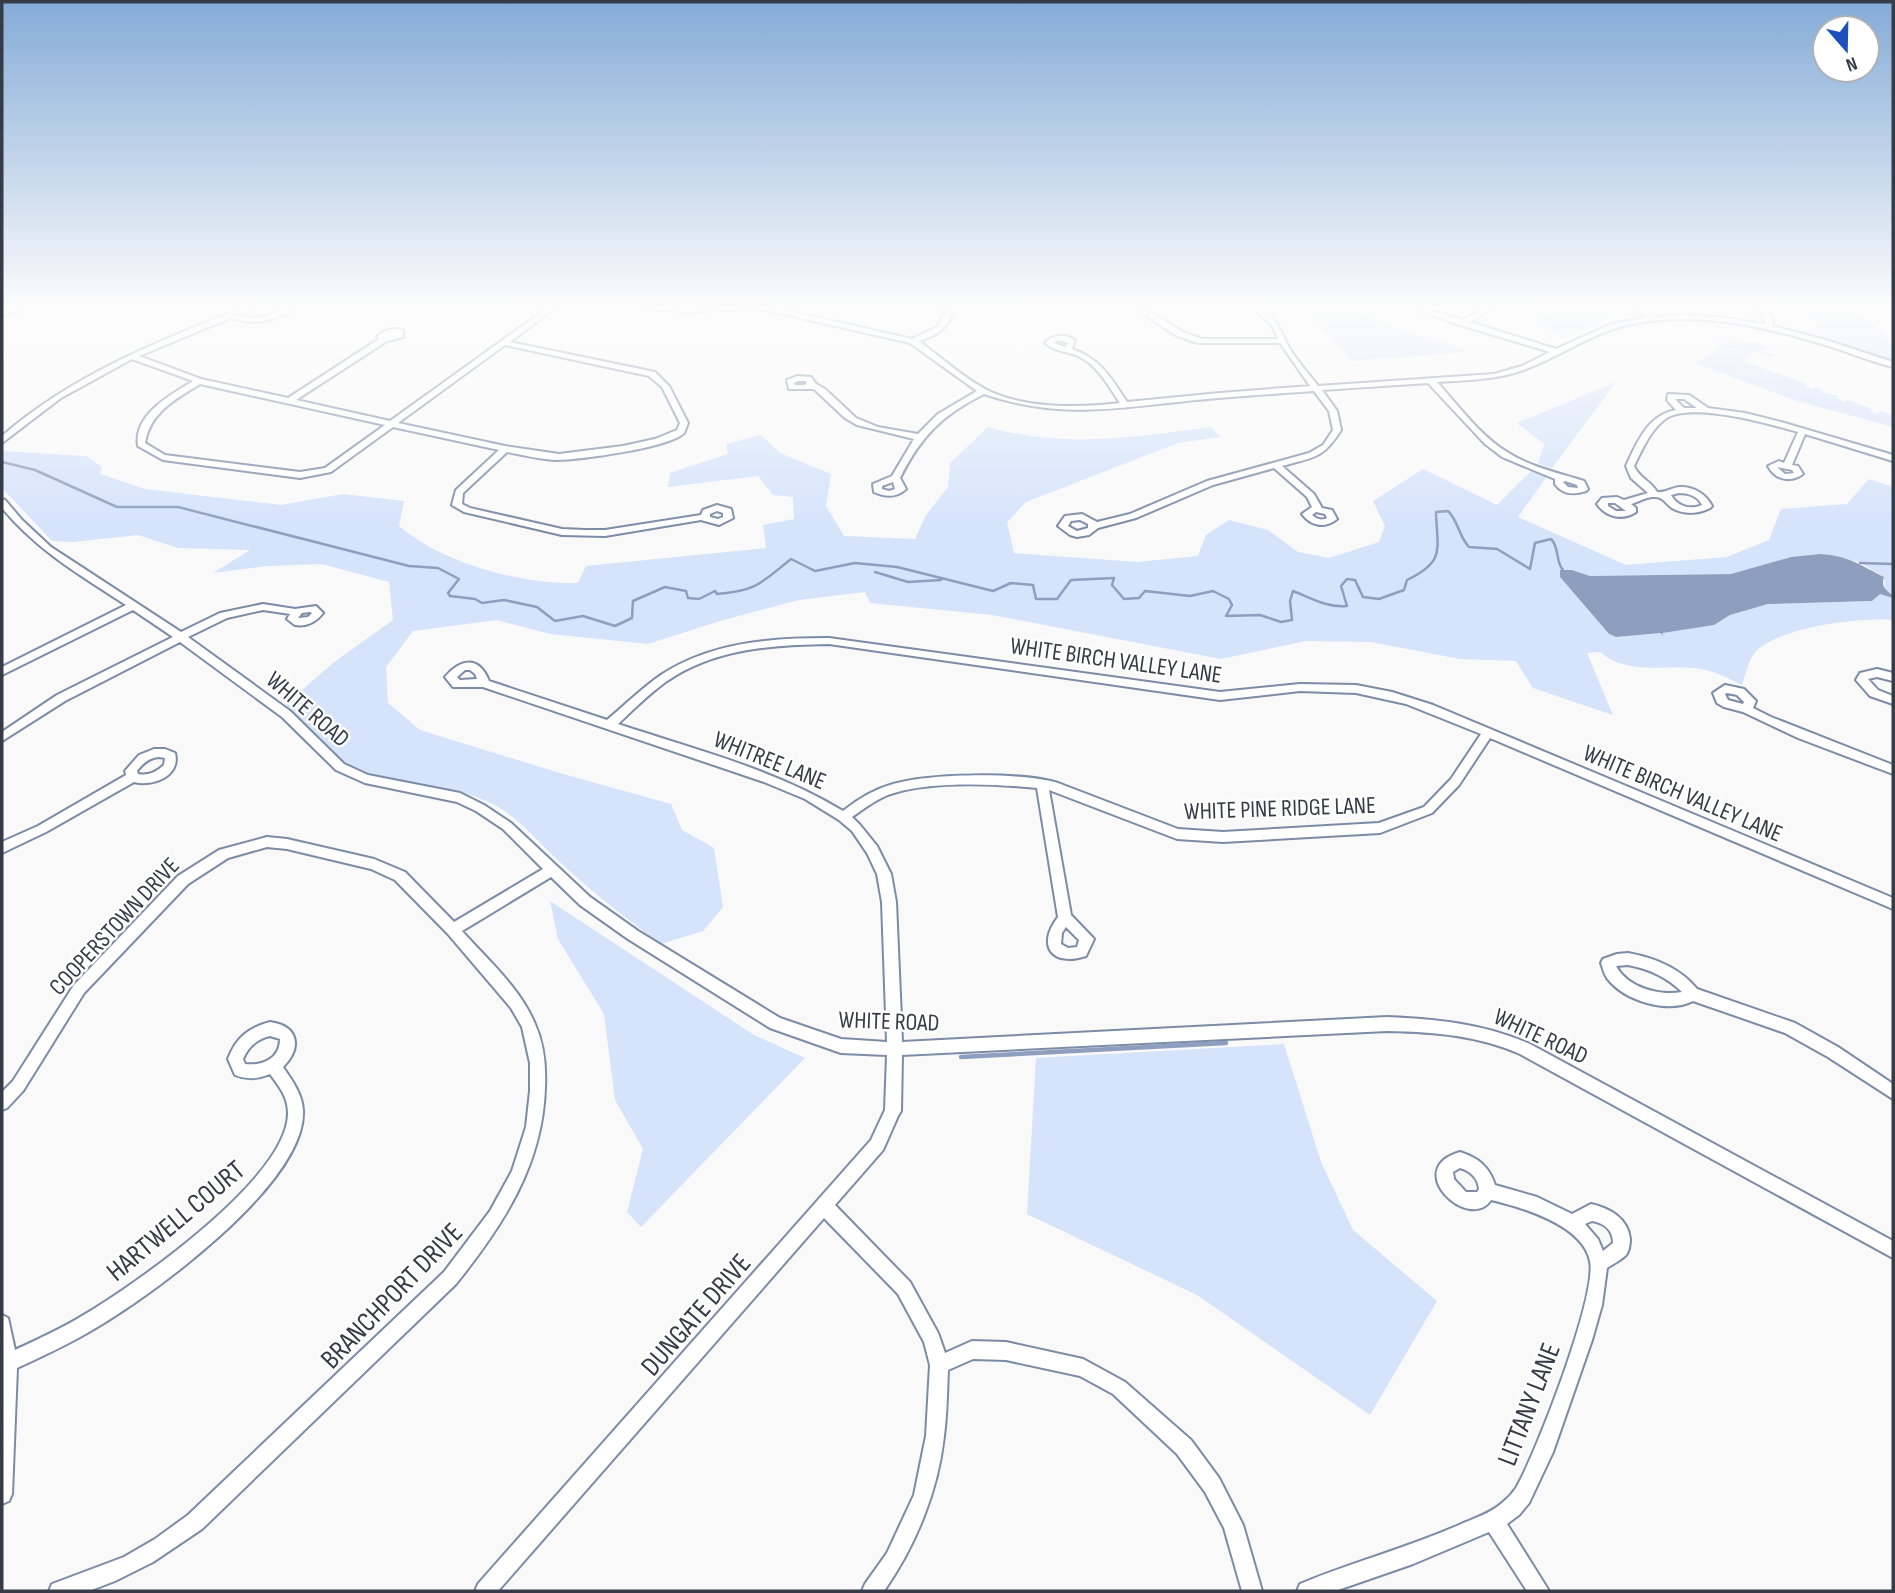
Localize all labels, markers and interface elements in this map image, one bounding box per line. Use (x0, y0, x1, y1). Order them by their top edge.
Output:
north arrow (1811, 14, 1881, 84)
text: N (1843, 51, 1860, 76)
street label: WHITE BIRCH VALLEY LANE (1008, 631, 1224, 690)
street label: WHITE ROAD (260, 665, 355, 753)
street label: WHITREE LANE (709, 725, 830, 796)
street label: WHITE BIRCH VALLEY LANE (1579, 738, 1787, 849)
street label: WHITE PINE RIDGE LANE (1184, 791, 1376, 826)
street label: COOPERSTOWN DRIVE (43, 852, 186, 1001)
street label: WHITE ROAD (1489, 1002, 1593, 1071)
street label: WHITE ROAD (838, 1005, 940, 1038)
street label: HARTWELL COURT (100, 1154, 252, 1288)
street label: BRANCHPORT DRIVE (314, 1216, 470, 1376)
street label: DUNGATE DRIVE (634, 1247, 758, 1383)
street label: LITTANY LANE (1491, 1339, 1568, 1470)

